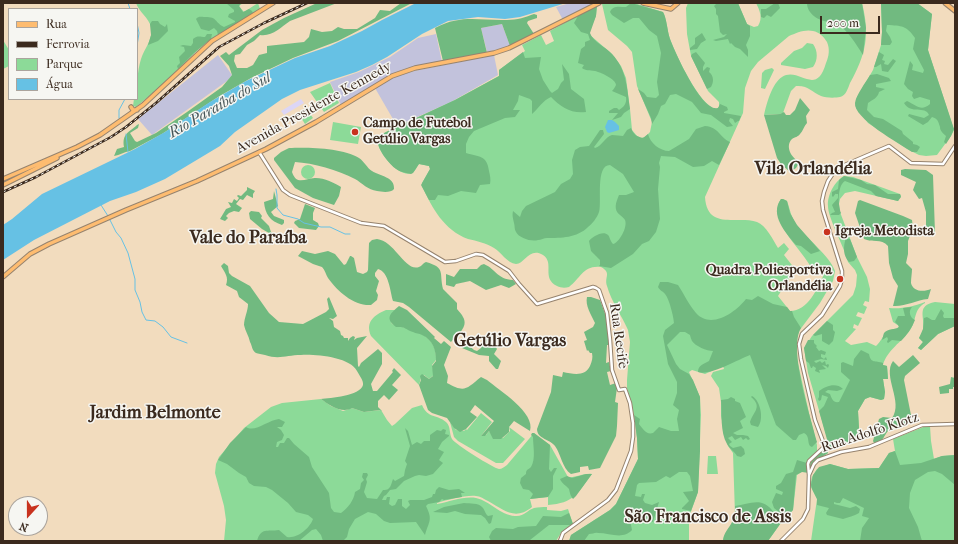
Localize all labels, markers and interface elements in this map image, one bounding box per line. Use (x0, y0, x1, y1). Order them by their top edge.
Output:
legend (8, 8, 138, 100)
scale bar (822, 8, 882, 34)
text: 200 m (827, 16, 859, 30)
text: Rua (46, 17, 67, 31)
text: Ferrovia (46, 37, 89, 51)
text: Parque (46, 57, 83, 71)
street label: Avenida Presidente Kennedy (234, 58, 394, 158)
water label: Rio Paraíba do Sul (166, 69, 274, 143)
text: Água (46, 77, 73, 91)
place label: Campo de Futebol Getúlio Vargas (363, 116, 471, 148)
marker: Campo de Futebol Getúlio Vargas (350, 127, 360, 137)
district label: Vila Orlandélia (755, 159, 871, 181)
place label: Igreja Metodista (835, 224, 934, 240)
marker: Igreja Metodista (822, 227, 832, 237)
district label: Vale do Paraíba (189, 228, 307, 250)
place label: Quadra Poliesportiva Orlandélia (706, 263, 832, 296)
marker: Quadra Poliesportiva Orlandélia (835, 274, 845, 284)
street label: Rua Recife (605, 302, 631, 370)
district label: Getúlio Vargas (454, 331, 566, 353)
district label: Jardim Belmonte (89, 403, 221, 425)
street label: Rua Adolfo Klotz (819, 409, 921, 457)
north arrow (8, 496, 48, 536)
district label: São Francisco de Assis (625, 507, 791, 529)
text: N (18, 519, 30, 534)

